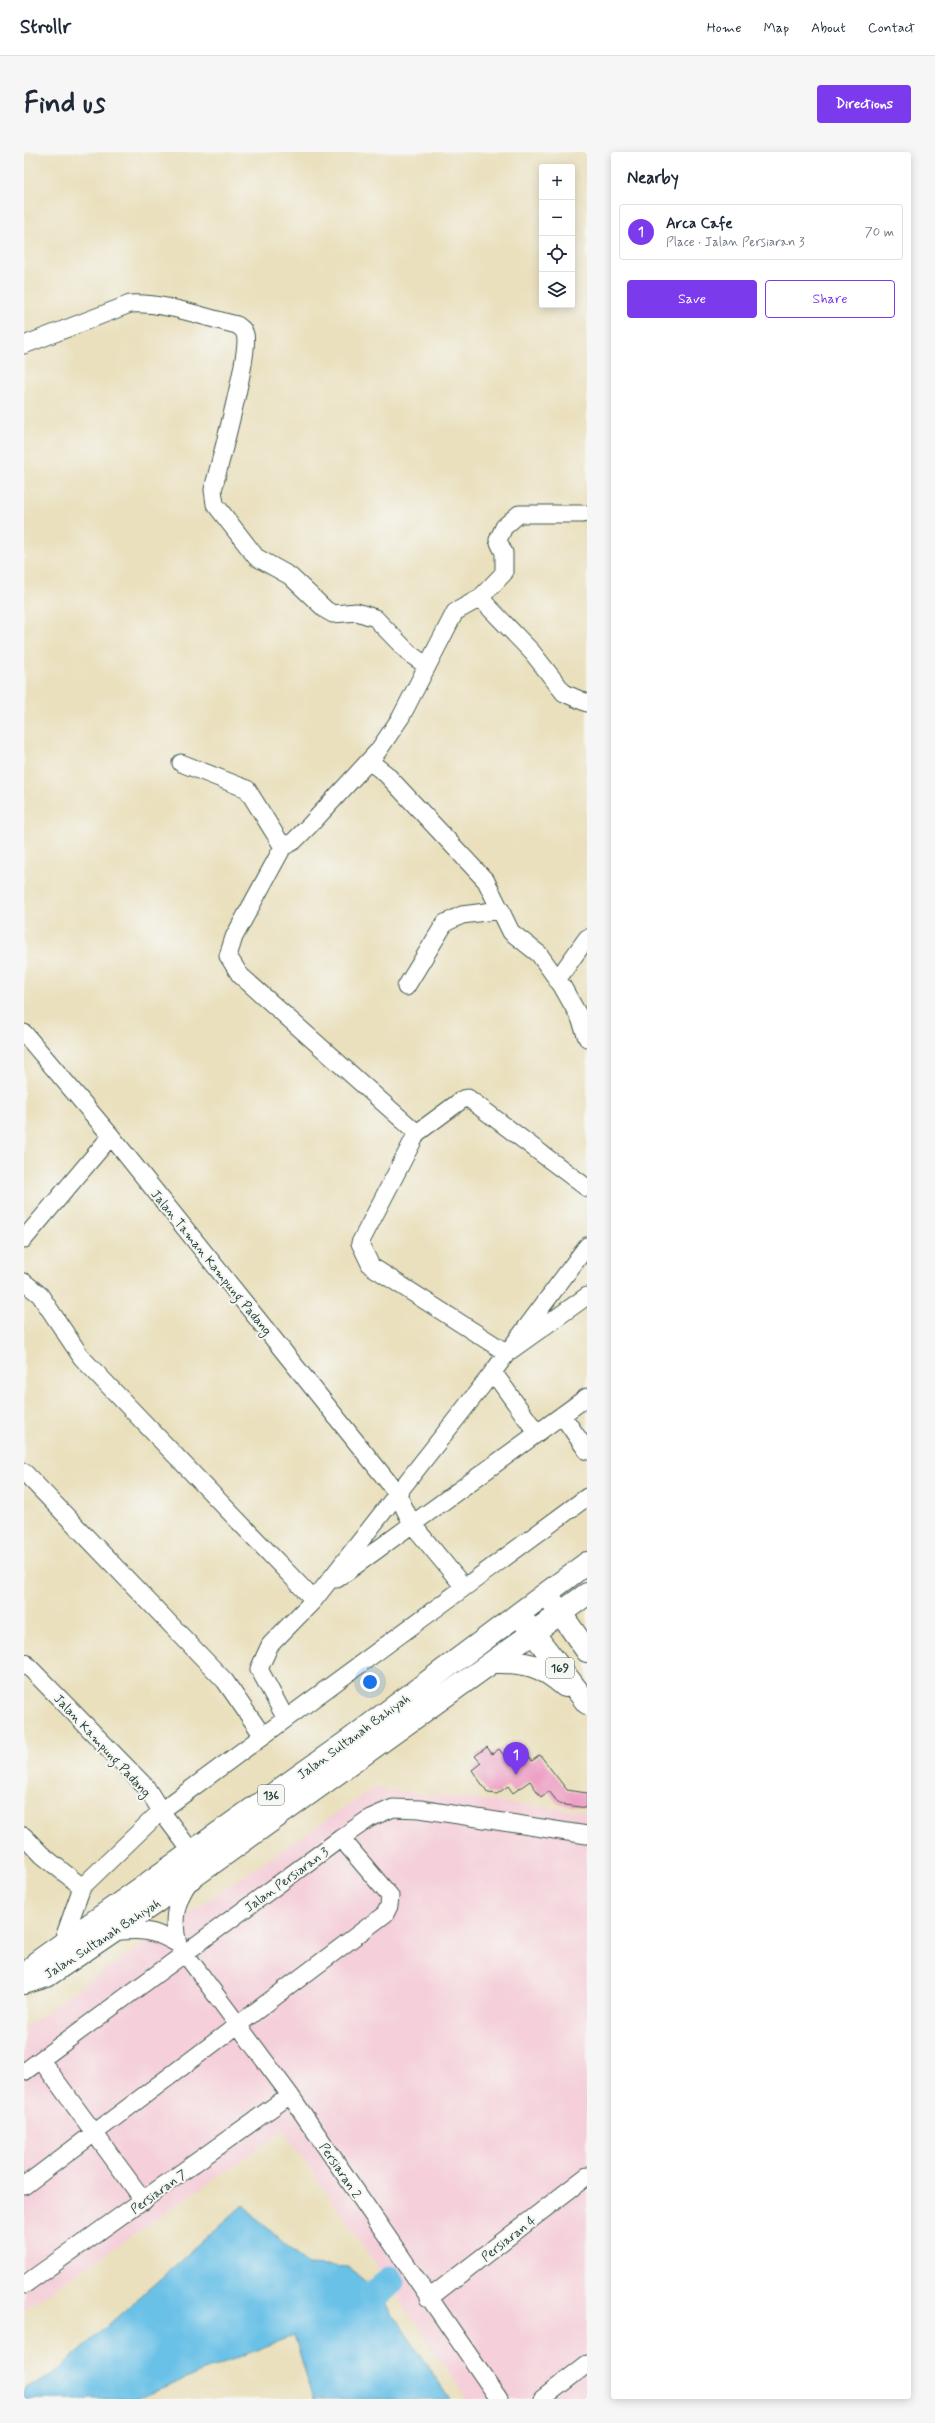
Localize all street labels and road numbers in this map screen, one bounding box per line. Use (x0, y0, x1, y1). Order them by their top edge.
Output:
street label: Jalan Taman Kampung Padang (145, 1186, 275, 1341)
road number: 169 (546, 1658, 574, 1678)
street label: Jalan Sultanah Bahiyah (294, 1690, 414, 1784)
street label: Jalan Kampung Padang (48, 1691, 154, 1803)
road number: 136 (258, 1785, 284, 1805)
street label: Jalan Persiaran 3 (241, 1844, 332, 1917)
street label: Jalan Sultanah Bahiyah (41, 1895, 164, 1983)
street label: Persiaran 2 (315, 2140, 365, 2203)
street label: Persiaran 7 (127, 2166, 190, 2218)
street label: Persiaran 4 (478, 2212, 540, 2266)

